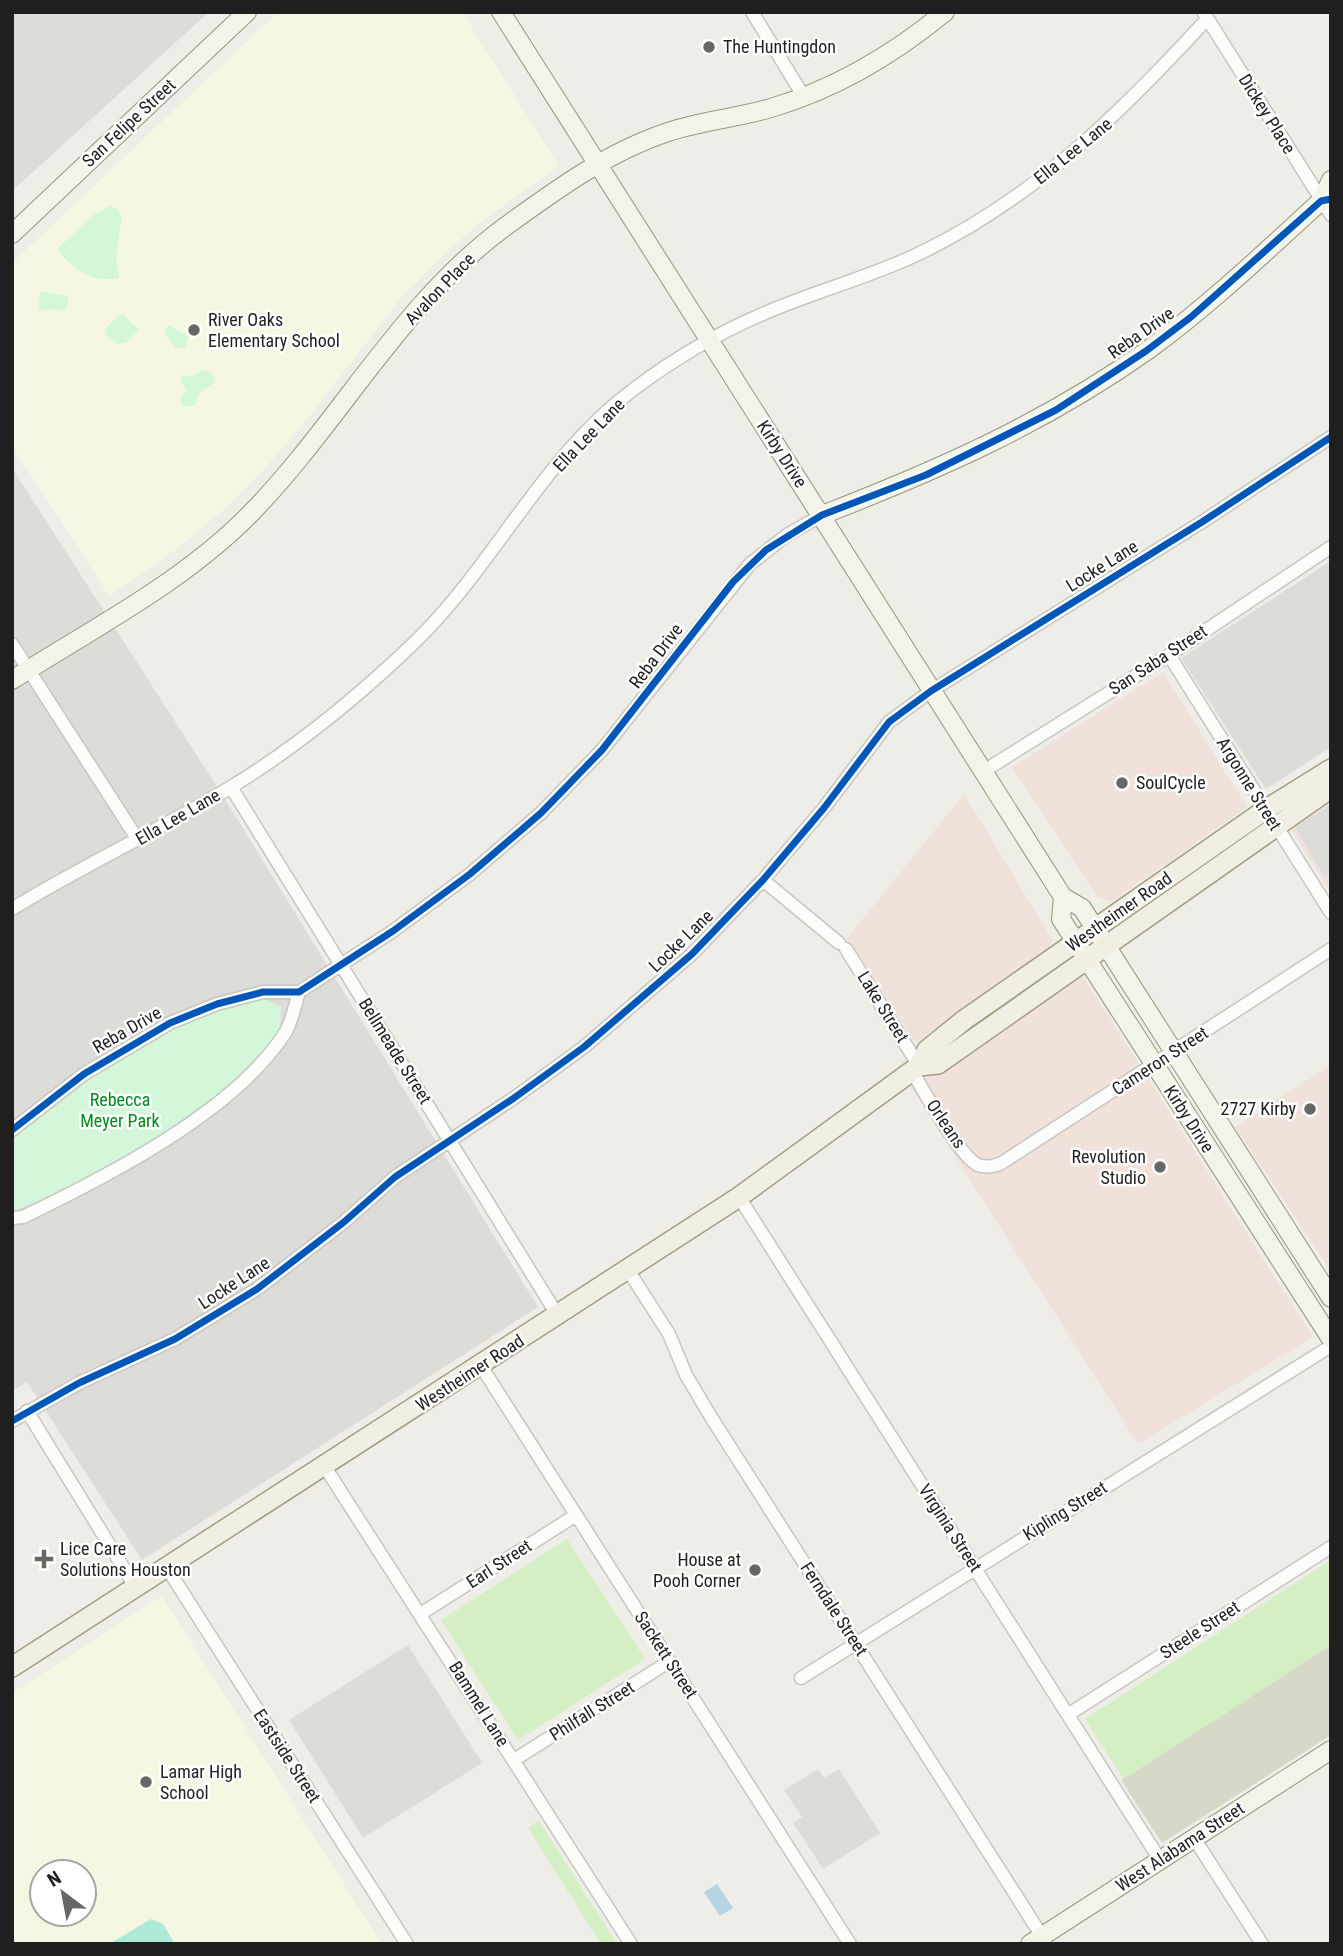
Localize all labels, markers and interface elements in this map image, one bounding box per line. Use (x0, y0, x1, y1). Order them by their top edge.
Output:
place label: The Huntingdon (723, 36, 836, 57)
marker: The Huntingdon (701, 39, 717, 55)
street label: Dickey Place (1235, 70, 1300, 158)
street label: San Felipe Street (78, 74, 180, 171)
street label: Ella Lee Lane (1030, 113, 1116, 188)
street label: Avalon Place (400, 248, 479, 329)
street label: Reba Drive (1104, 302, 1178, 363)
place label: River Oaks Elementary School (208, 309, 340, 351)
marker: River Oaks Elementary School (186, 322, 202, 338)
street label: Ella Lee Lane (548, 394, 629, 476)
street label: Kirby Drive (753, 416, 812, 491)
street label: Locke Lane (1062, 535, 1142, 596)
street label: Reba Drive (624, 619, 687, 692)
street label: San Saba Street (1105, 620, 1211, 699)
street label: Argonne Street (1212, 733, 1286, 834)
place label: SoulCycle (1136, 772, 1206, 793)
marker: SoulCycle (1114, 775, 1130, 791)
street label: Ella Lee Lane (132, 784, 224, 849)
street label: Westheimer Road (1062, 867, 1176, 956)
street label: Locke Lane (644, 905, 717, 976)
street label: Lake Street (853, 967, 913, 1046)
street label: Bellmeade Street (355, 994, 436, 1108)
street label: Reba Drive (89, 1002, 165, 1058)
street label: Cameron Street (1108, 1022, 1212, 1099)
street label: Kirby Drive (1160, 1081, 1219, 1156)
park label: Rebecca Meyer Park (80, 1089, 160, 1131)
street label: Orleans (922, 1095, 970, 1152)
place label: 2727 Kirby (1221, 1098, 1296, 1119)
marker: 2727 Kirby (1302, 1101, 1318, 1117)
place label: Revolution Studio (1071, 1146, 1146, 1188)
marker: Revolution Studio (1152, 1159, 1168, 1175)
street label: Locke Lane (194, 1252, 273, 1313)
street label: Westheimer Road (412, 1330, 528, 1415)
street label: Kipling Street (1019, 1477, 1111, 1545)
street label: Virginia Street (914, 1480, 987, 1576)
street label: Earl Street (462, 1535, 535, 1592)
place label: Lice Care Solutions Houston (60, 1538, 191, 1580)
marker: Lice Care Solutions Houston (34, 1549, 54, 1569)
place label: House at Pooh Corner (653, 1549, 742, 1591)
street label: Ferndale Street (796, 1558, 873, 1660)
marker: House at Pooh Corner (747, 1562, 763, 1578)
street label: Steele Street (1156, 1596, 1243, 1663)
street label: Sackett Street (630, 1607, 702, 1702)
street label: Bammel Lane (445, 1657, 514, 1750)
street label: Philfall Street (546, 1676, 638, 1745)
street label: Eastside Street (249, 1705, 325, 1806)
place label: Lamar High School (160, 1761, 242, 1803)
marker: Lamar High School (138, 1774, 154, 1790)
street label: West Alabama Street (1112, 1797, 1248, 1896)
north arrow (28, 1858, 98, 1928)
text: N (43, 1866, 65, 1892)

